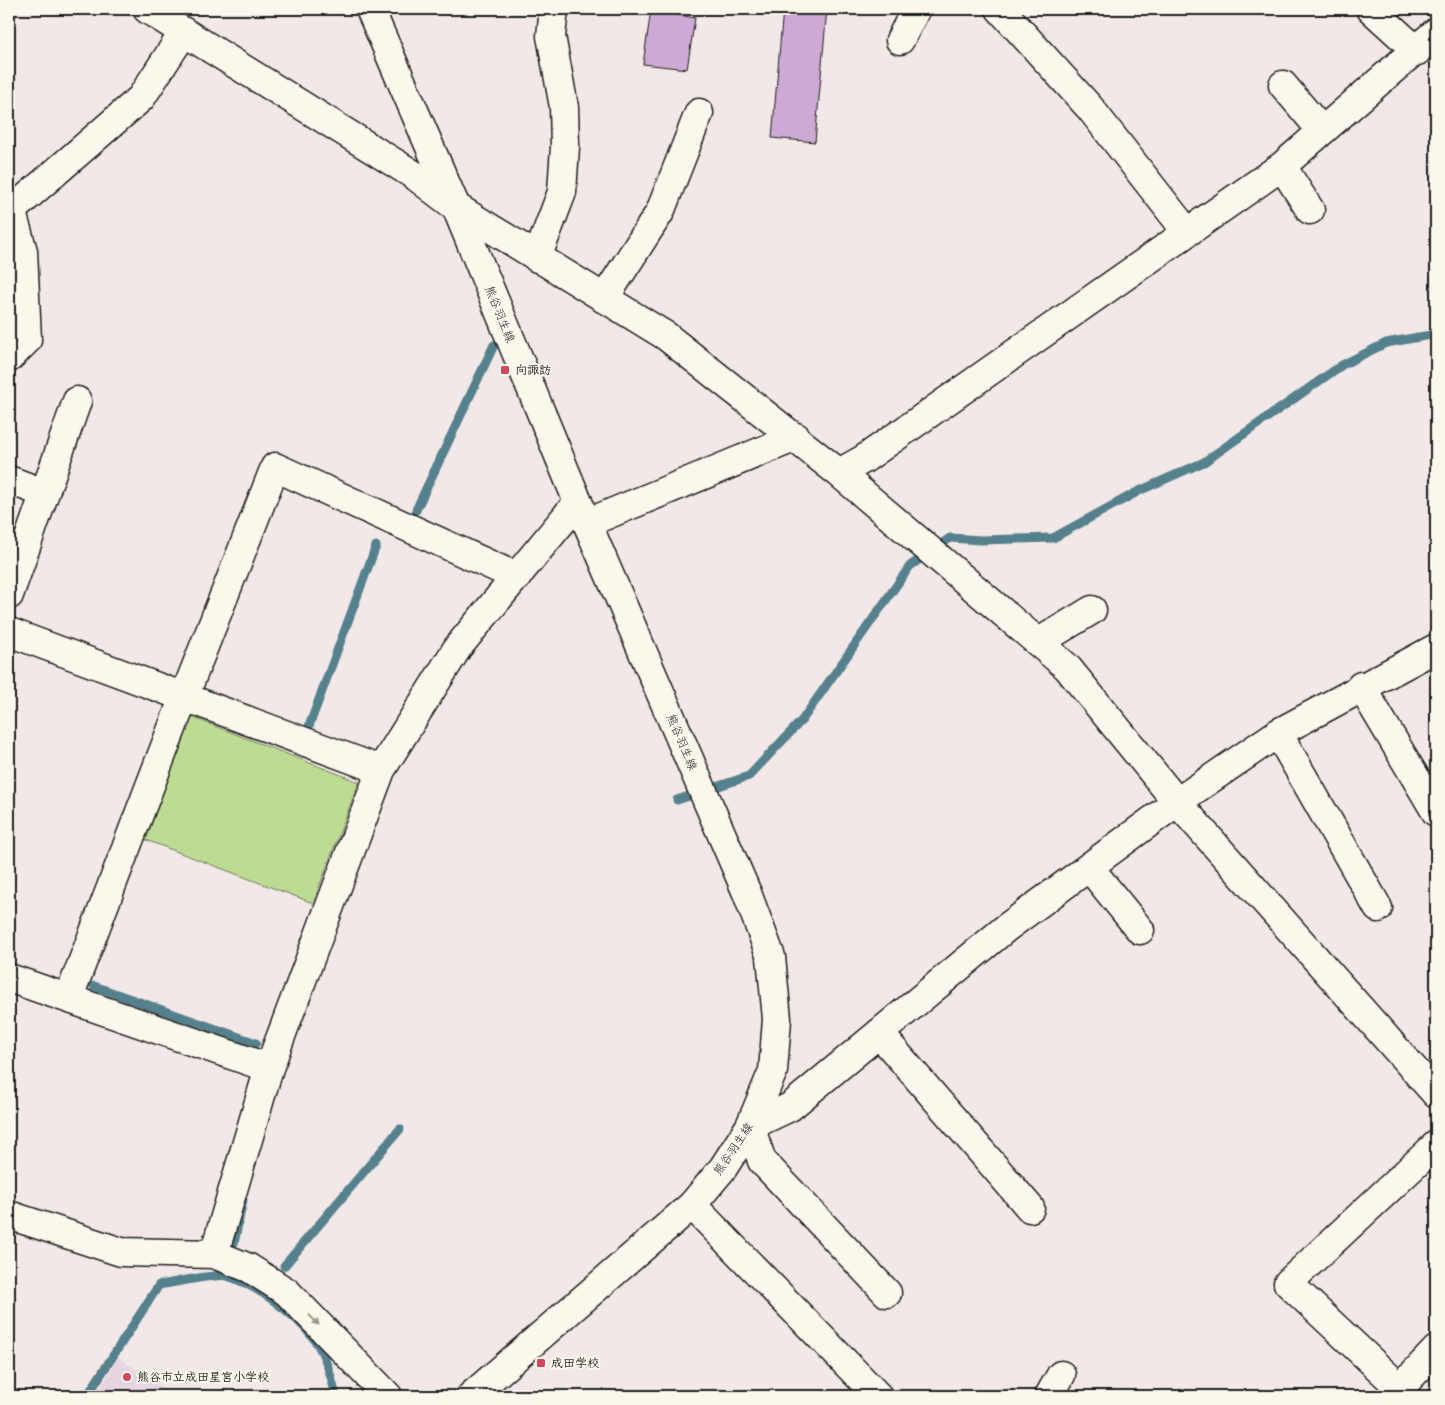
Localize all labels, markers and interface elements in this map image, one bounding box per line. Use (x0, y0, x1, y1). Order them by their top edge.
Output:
street label: 熊谷羽生線 (481, 284, 518, 345)
place label: 向諏訪 (515, 363, 551, 378)
marker: 向諏訪 (499, 364, 511, 376)
street label: 熊谷羽生線 (663, 712, 700, 773)
street label: 熊谷羽生線 (710, 1120, 756, 1178)
one-way arrow (308, 1314, 320, 1326)
place label: 成田学校 (551, 1356, 599, 1371)
marker: 成田学校 (535, 1357, 547, 1369)
place label: 熊谷市立成田星宮小学校 (137, 1370, 269, 1385)
marker: 熊谷市立成田星宮小学校 (121, 1371, 133, 1383)

